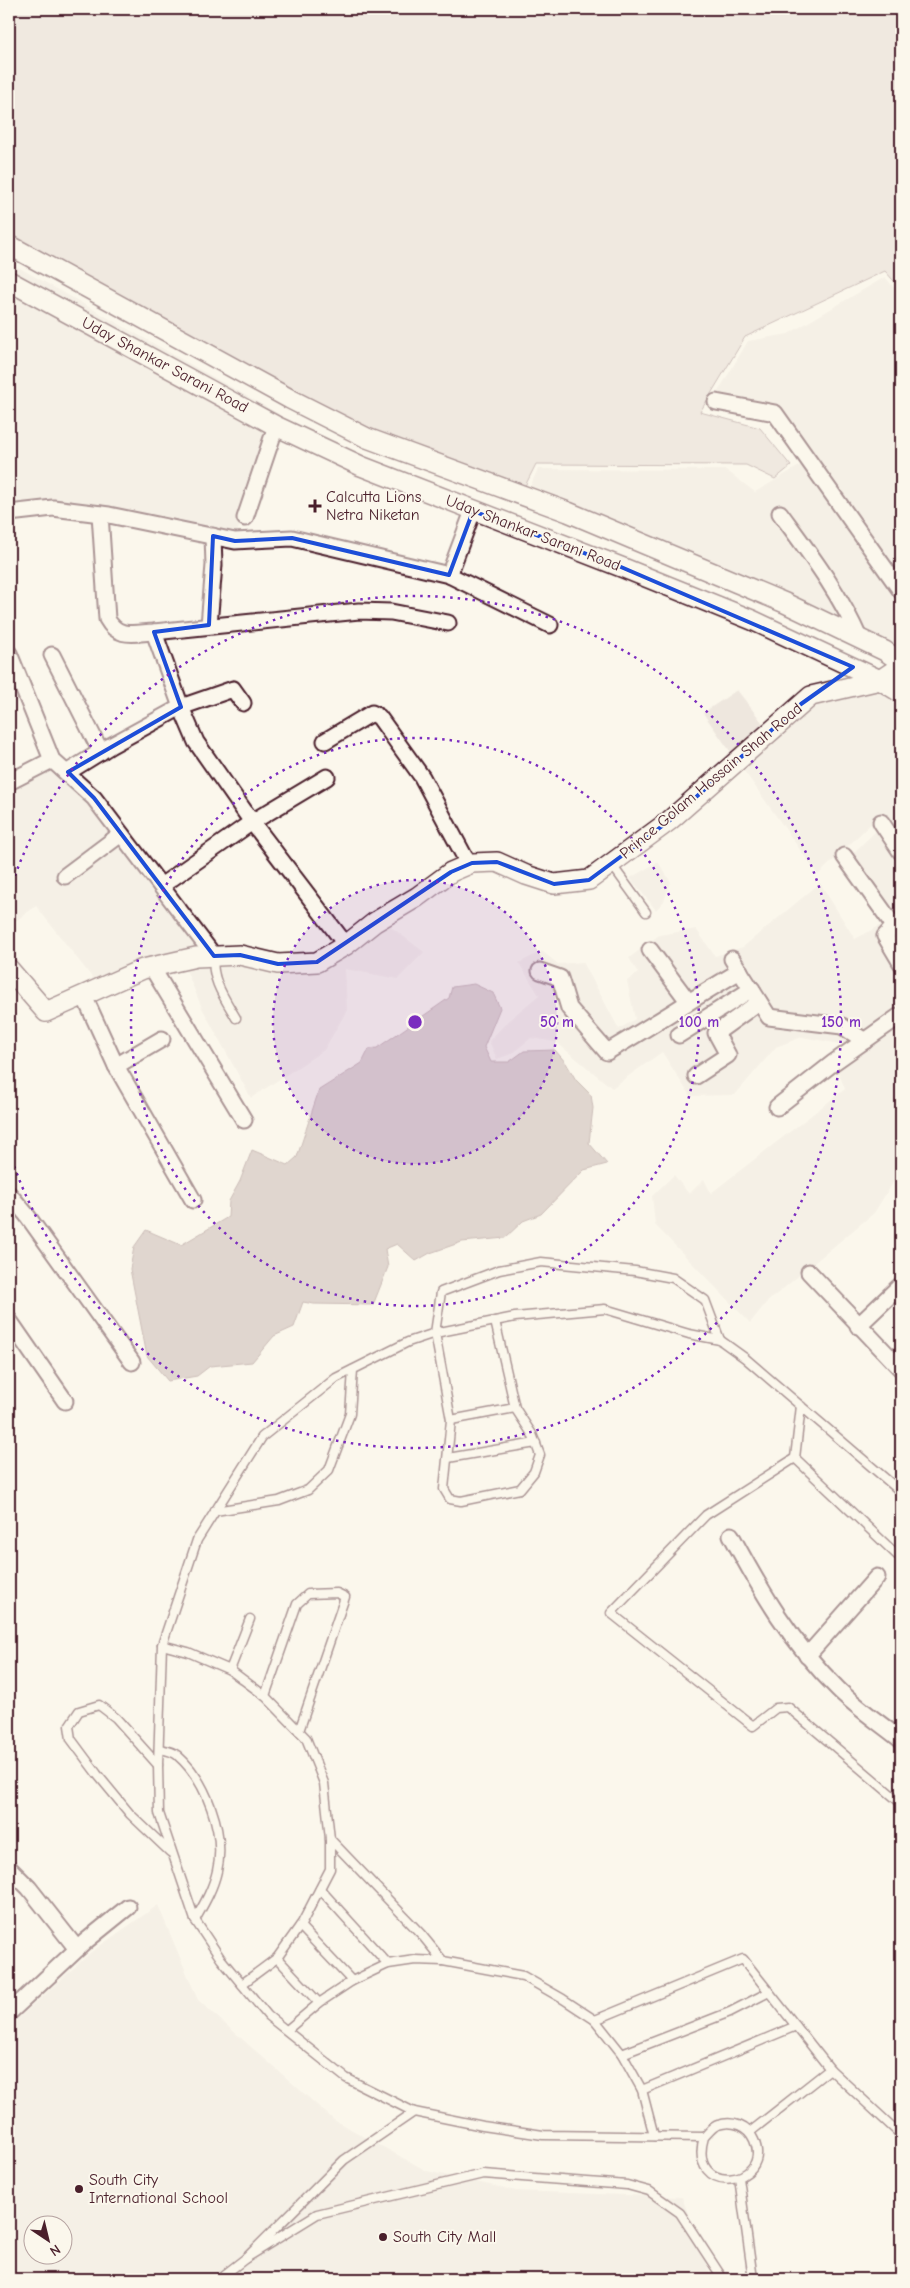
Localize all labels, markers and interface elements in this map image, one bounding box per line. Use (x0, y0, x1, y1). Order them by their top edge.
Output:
street label: Uday Shankar Sarani Road (79, 313, 251, 417)
place label: Calcutta Lions Netra Niketan (326, 488, 422, 524)
street label: Uday Shankar Sarani Road (443, 491, 623, 575)
marker: Calcutta Lions Netra Niketan (308, 499, 322, 513)
street label: Prince Golam Hossain Shah Road (616, 699, 806, 863)
centre of rings (406, 1013, 424, 1031)
text: 50 m (540, 1013, 574, 1031)
text: 100 m (679, 1013, 719, 1031)
text: 150 m (821, 1013, 861, 1031)
place label: South City International School (89, 2171, 228, 2207)
marker: South City International School (73, 2183, 85, 2195)
north arrow (22, 2216, 72, 2266)
place label: South City Mall (393, 2228, 496, 2246)
marker: South City Mall (377, 2231, 389, 2243)
text: N (47, 2241, 64, 2260)

